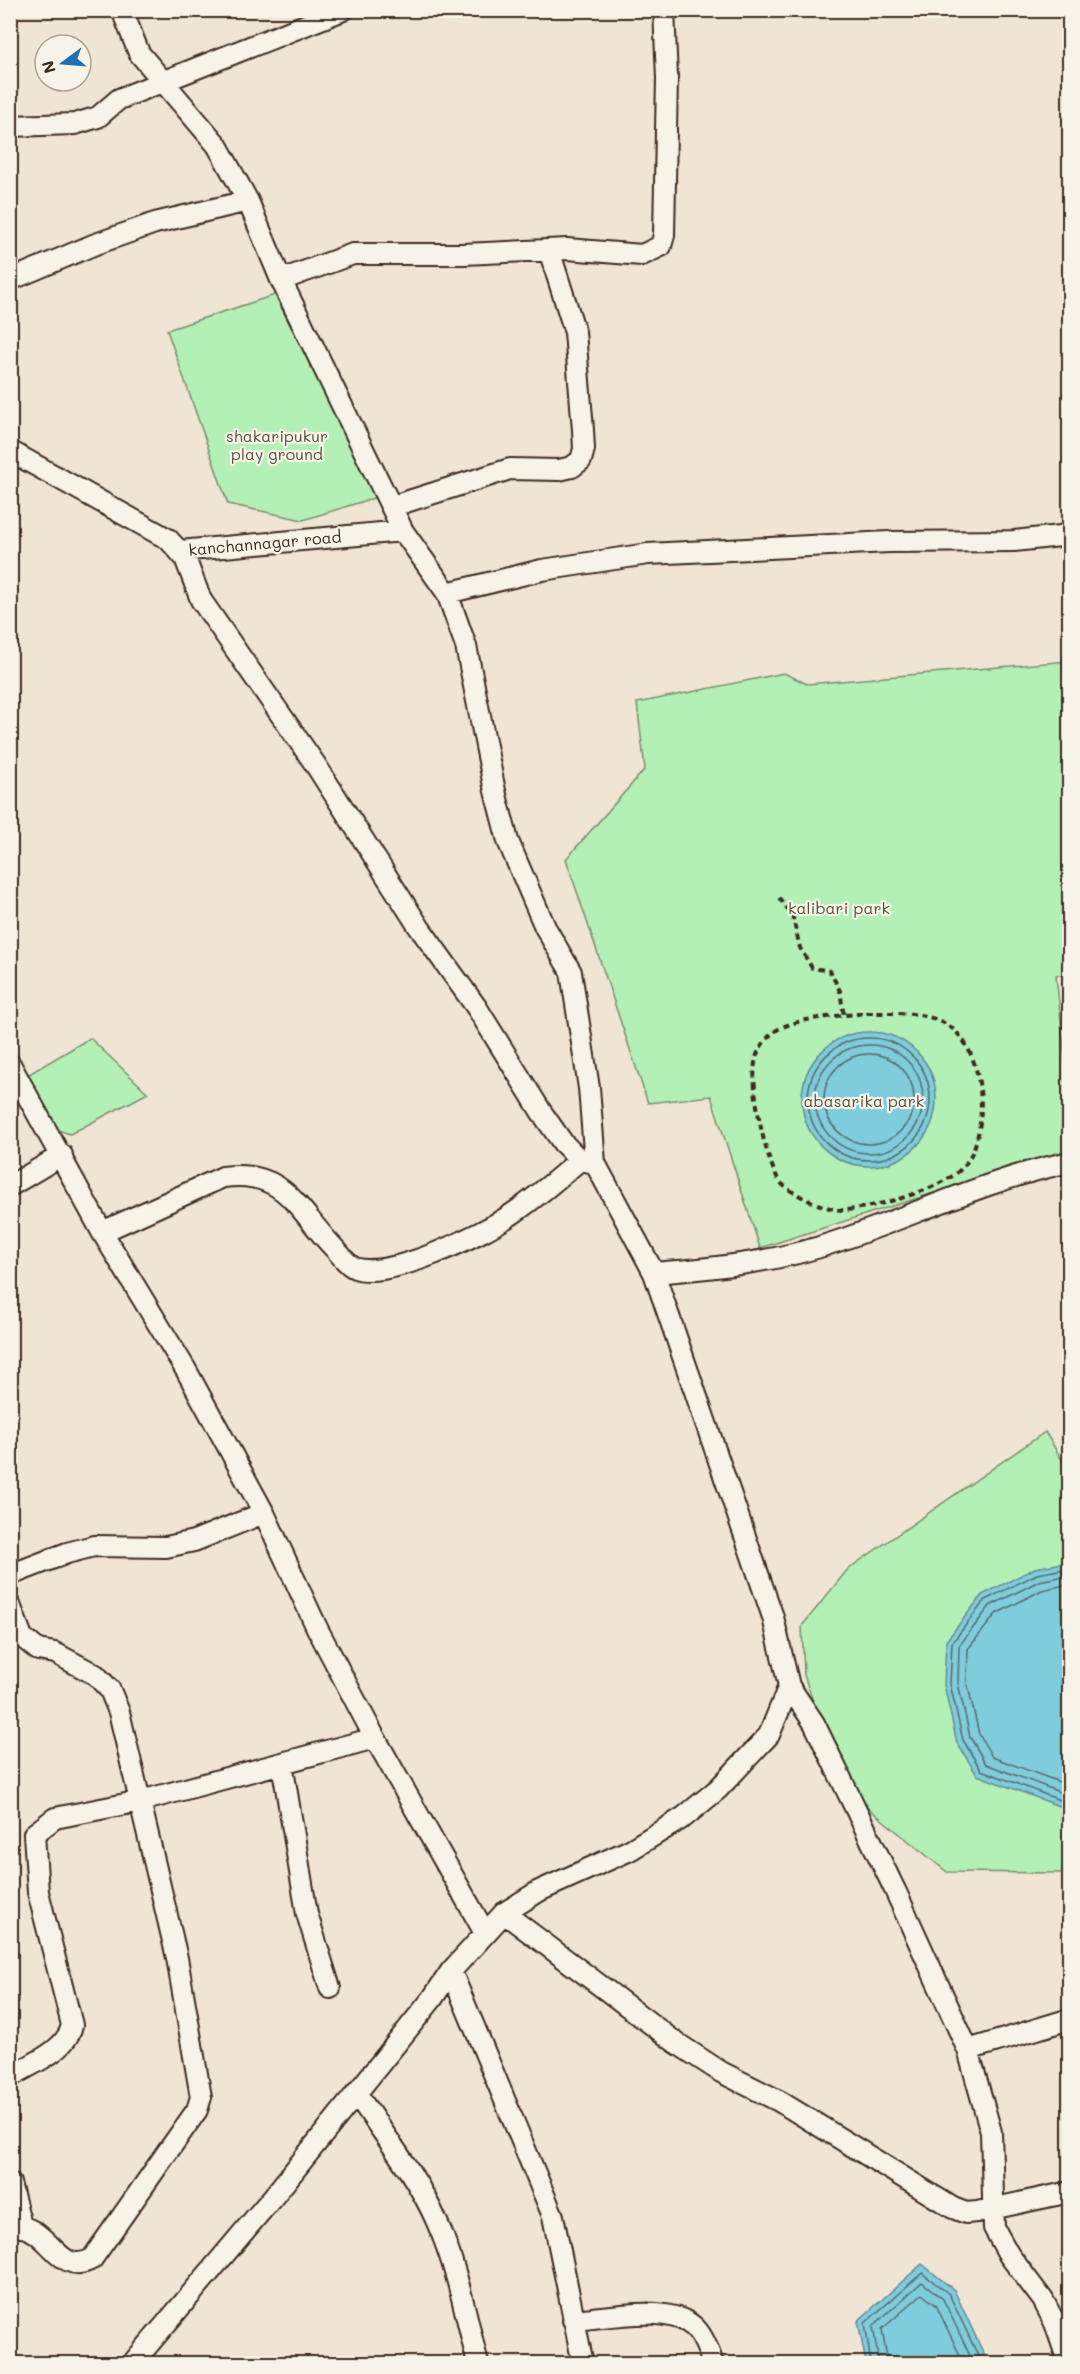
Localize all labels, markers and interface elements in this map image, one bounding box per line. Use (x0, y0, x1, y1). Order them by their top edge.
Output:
north arrow (33, 33, 93, 93)
text: N (36, 59, 60, 76)
park label: shakaripukur play ground (226, 425, 328, 464)
street label: kanchannagar road (188, 525, 342, 560)
park label: kalibari park (788, 897, 890, 918)
park label: abasarika park (804, 1090, 924, 1111)

